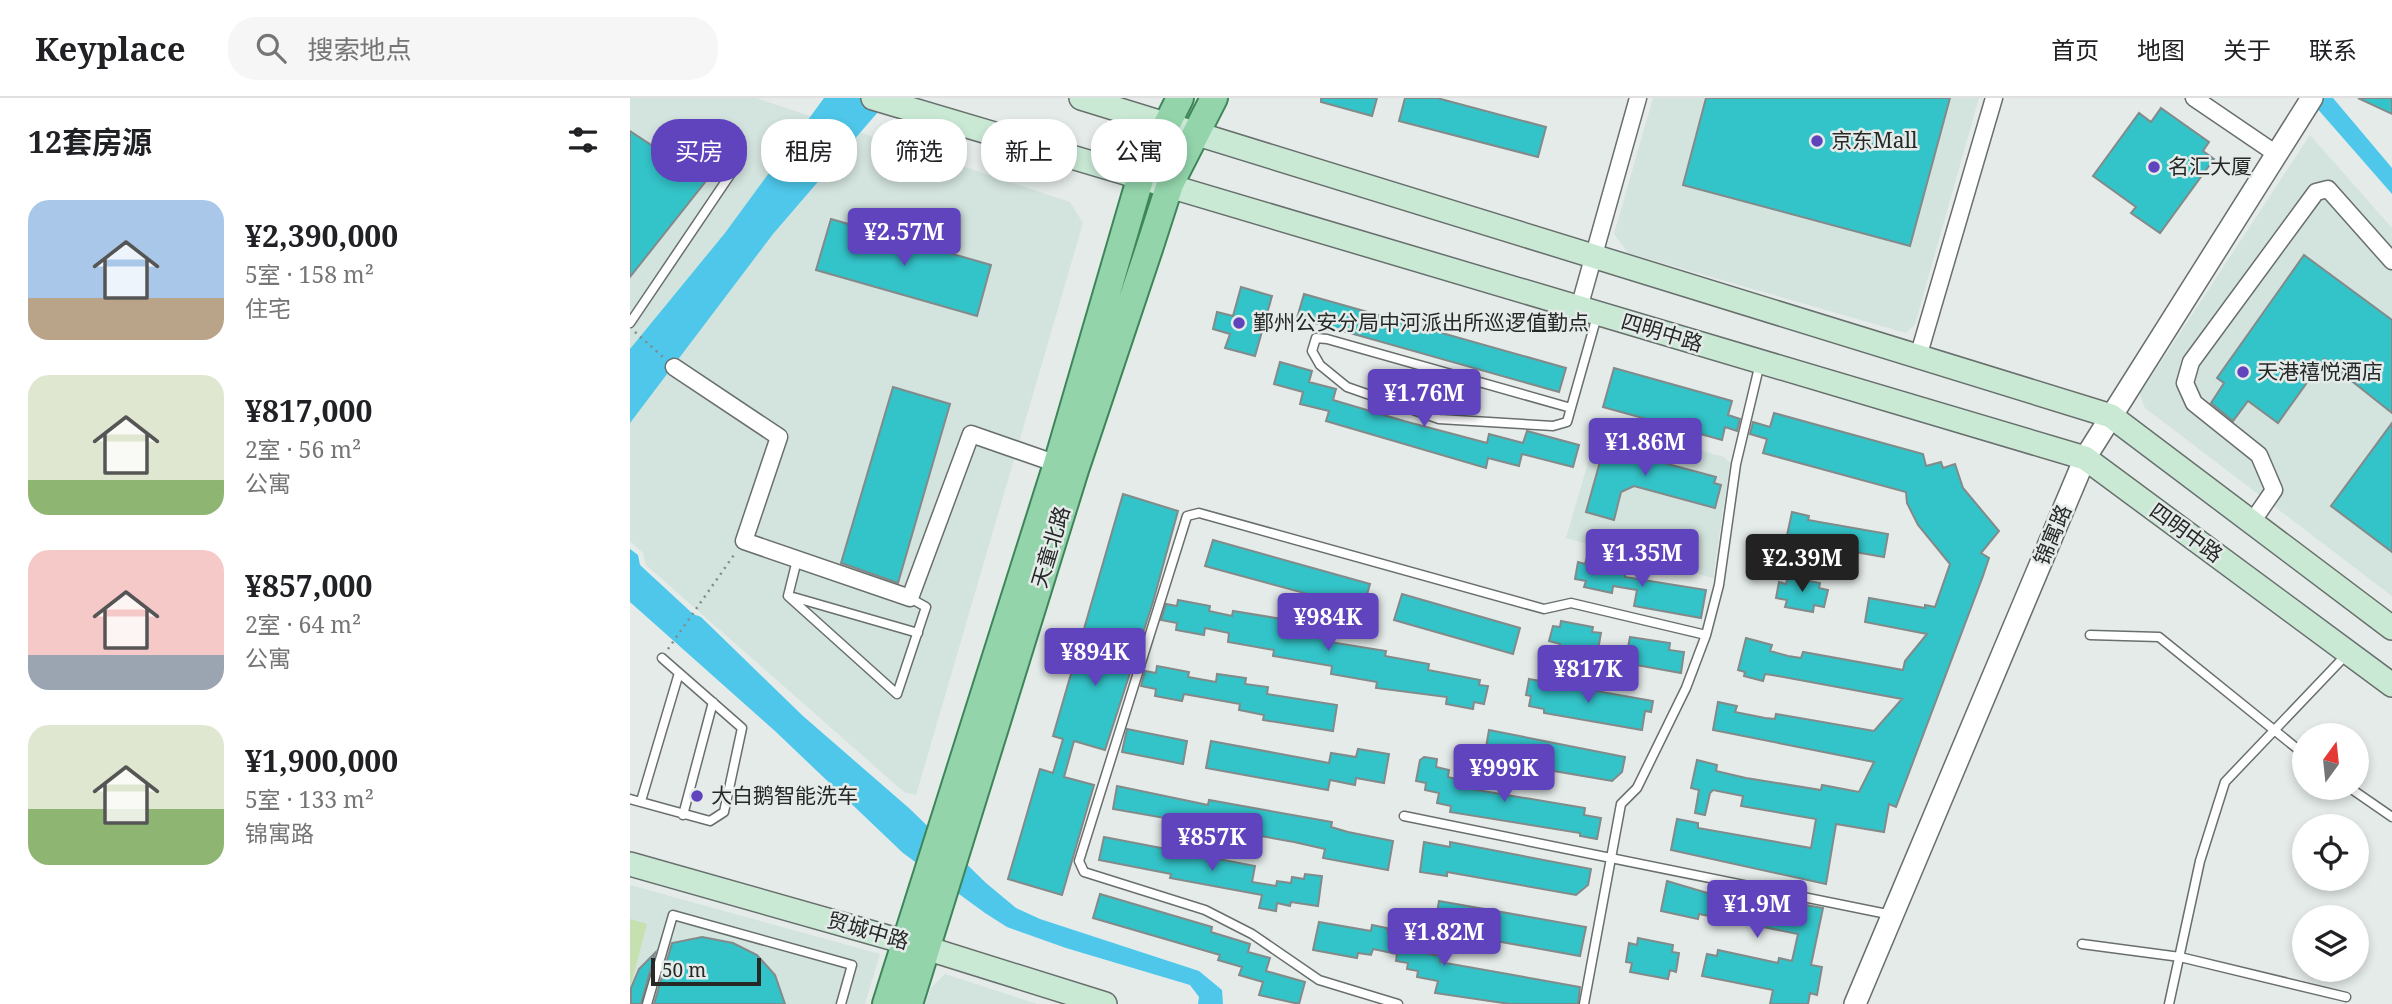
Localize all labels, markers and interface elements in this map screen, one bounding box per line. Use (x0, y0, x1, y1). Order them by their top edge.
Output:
search box (228, 17, 718, 80)
text: Keyplace (35, 26, 186, 71)
icon: search (252, 29, 290, 67)
text: 搜索地点 (308, 31, 412, 67)
text: 首页 (2051, 33, 2099, 66)
text: 地图 (2137, 33, 2185, 66)
text: 关于 (2223, 33, 2271, 66)
text: 联系 (2309, 33, 2357, 66)
chip: 买房 (651, 119, 747, 182)
chip: 租房 (761, 119, 857, 182)
chip: 筛选 (871, 119, 967, 182)
chip: 新上 (981, 119, 1077, 182)
chip: 公寓 (1091, 119, 1187, 182)
text: 12套房源 (28, 121, 152, 162)
icon: filters (564, 121, 602, 159)
place label: 京东Mall (1831, 126, 1918, 154)
marker: 京东Mall (1809, 133, 1825, 149)
place label: 名汇大厦 (2168, 152, 2252, 180)
marker: 名汇大厦 (2146, 159, 2162, 175)
pin: ¥2.57M (847, 208, 961, 268)
text: ¥2,390,000 (245, 215, 398, 256)
text: ¥2.57M (864, 215, 944, 247)
icon: home (84, 228, 168, 312)
text: 5室 · 158 m² (245, 258, 374, 290)
text: 住宅 (245, 292, 291, 324)
street label: 四明中路 (1618, 306, 1707, 358)
place label: 鄞州公安分局中河派出所巡逻值勤点 (1253, 308, 1589, 336)
marker: 鄞州公安分局中河派出所巡逻值勤点 (1231, 315, 1247, 331)
place label: 天港禧悦酒店 (2257, 357, 2383, 385)
marker: 天港禧悦酒店 (2235, 364, 2251, 380)
pin: ¥1.76M (1367, 370, 1481, 429)
text: ¥1.76M (1384, 376, 1464, 408)
text: ¥817,000 (245, 390, 372, 431)
icon: home (84, 403, 168, 487)
pin: ¥1.86M (1588, 418, 1702, 478)
text: ¥1.86M (1605, 425, 1685, 457)
text: 2室 · 56 m² (245, 433, 361, 465)
text: 公寓 (245, 467, 291, 499)
street label: 四明中路 (2144, 496, 2229, 568)
street label: 锦寓路 (2027, 500, 2077, 569)
street label: 天童北路 (1024, 502, 1076, 591)
pin: ¥1.35M (1585, 530, 1699, 589)
pin: ¥2.39M (1745, 534, 1859, 594)
text: ¥1.35M (1602, 536, 1682, 568)
text: ¥2.39M (1762, 541, 1842, 573)
text: ¥857,000 (245, 565, 372, 606)
icon: home (84, 578, 168, 662)
pin: ¥984K (1279, 594, 1377, 653)
text: ¥984K (1294, 600, 1362, 632)
text: 2室 · 64 m² (245, 608, 361, 640)
pin: ¥894K (1046, 628, 1144, 688)
text: ¥894K (1061, 635, 1129, 667)
text: 公寓 (245, 642, 291, 674)
pin: ¥817K (1539, 646, 1637, 705)
text: ¥817K (1554, 652, 1622, 684)
north arrow (2292, 723, 2370, 800)
map controls (2292, 723, 2369, 982)
text: ¥1,900,000 (245, 740, 398, 781)
pin: ¥999K (1455, 744, 1553, 804)
text: ¥999K (1470, 751, 1538, 783)
icon: home (84, 753, 168, 837)
place label: 大白鹅智能洗车 (711, 781, 858, 809)
text: 5室 · 133 m² (245, 783, 374, 815)
marker: 大白鹅智能洗车 (689, 788, 705, 804)
pin: ¥857K (1163, 814, 1261, 873)
button: locate (2292, 814, 2369, 891)
text: 锦寓路 (245, 817, 314, 849)
text: ¥857K (1178, 820, 1246, 852)
pin: ¥1.9M (1708, 880, 1806, 940)
text: ¥1.9M (1723, 887, 1791, 919)
street label: 贸城中路 (824, 905, 913, 955)
button: layers (2292, 905, 2369, 982)
pin: ¥1.82M (1387, 908, 1501, 968)
text: ¥1.82M (1404, 915, 1484, 947)
scale bar (651, 955, 761, 987)
text: 50 m (662, 957, 706, 983)

